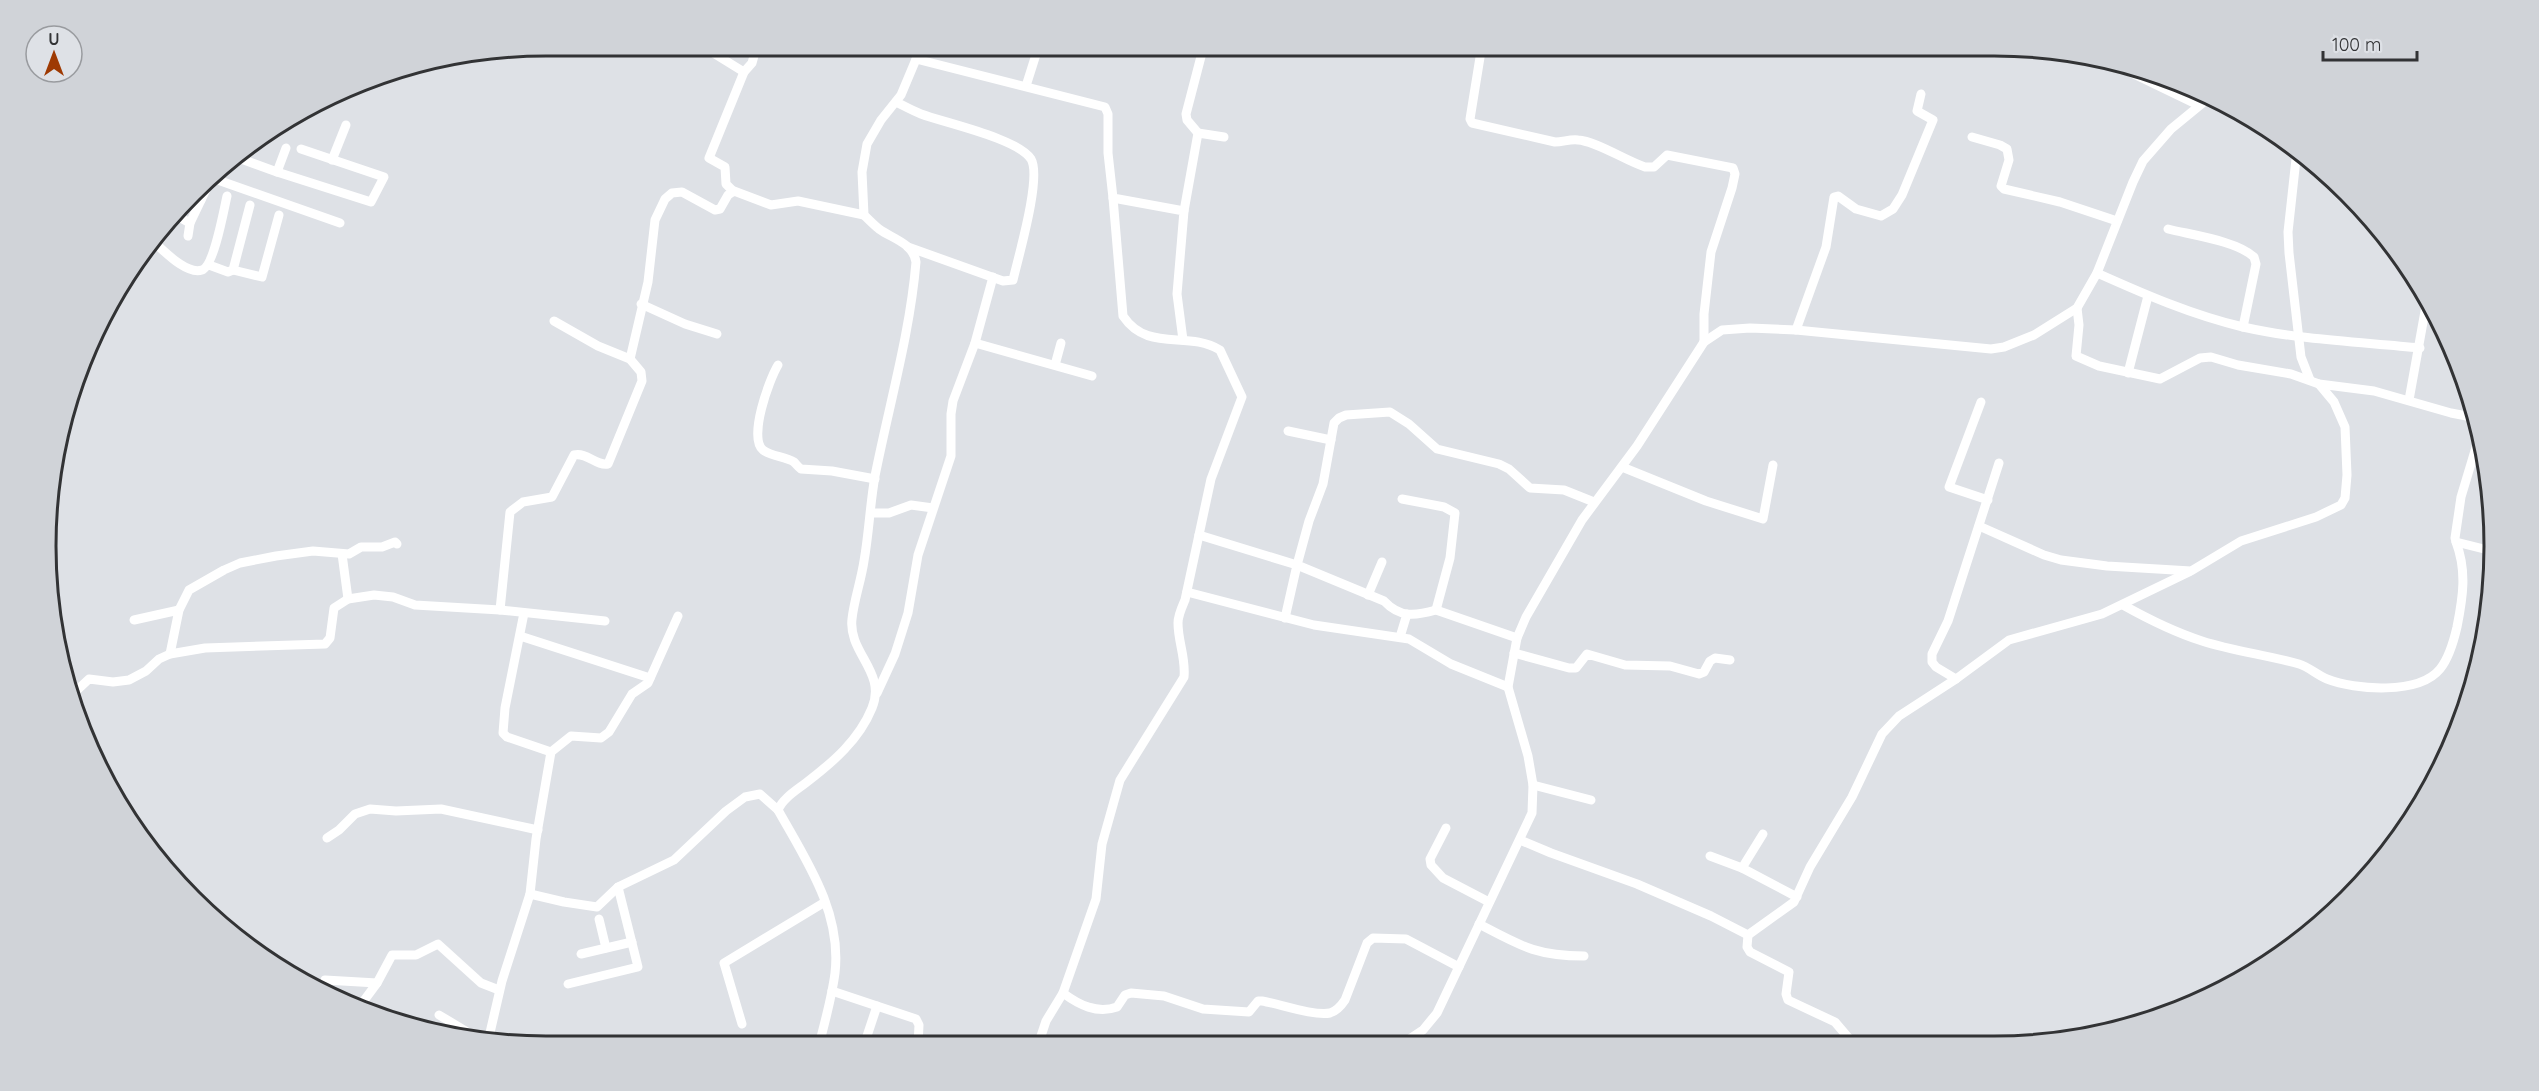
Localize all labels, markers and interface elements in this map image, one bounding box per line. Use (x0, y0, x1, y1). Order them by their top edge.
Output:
north arrow (24, 24, 84, 84)
scale bar (2323, 24, 2418, 62)
text: U (48, 29, 60, 49)
text: 100 m (2332, 33, 2381, 56)

